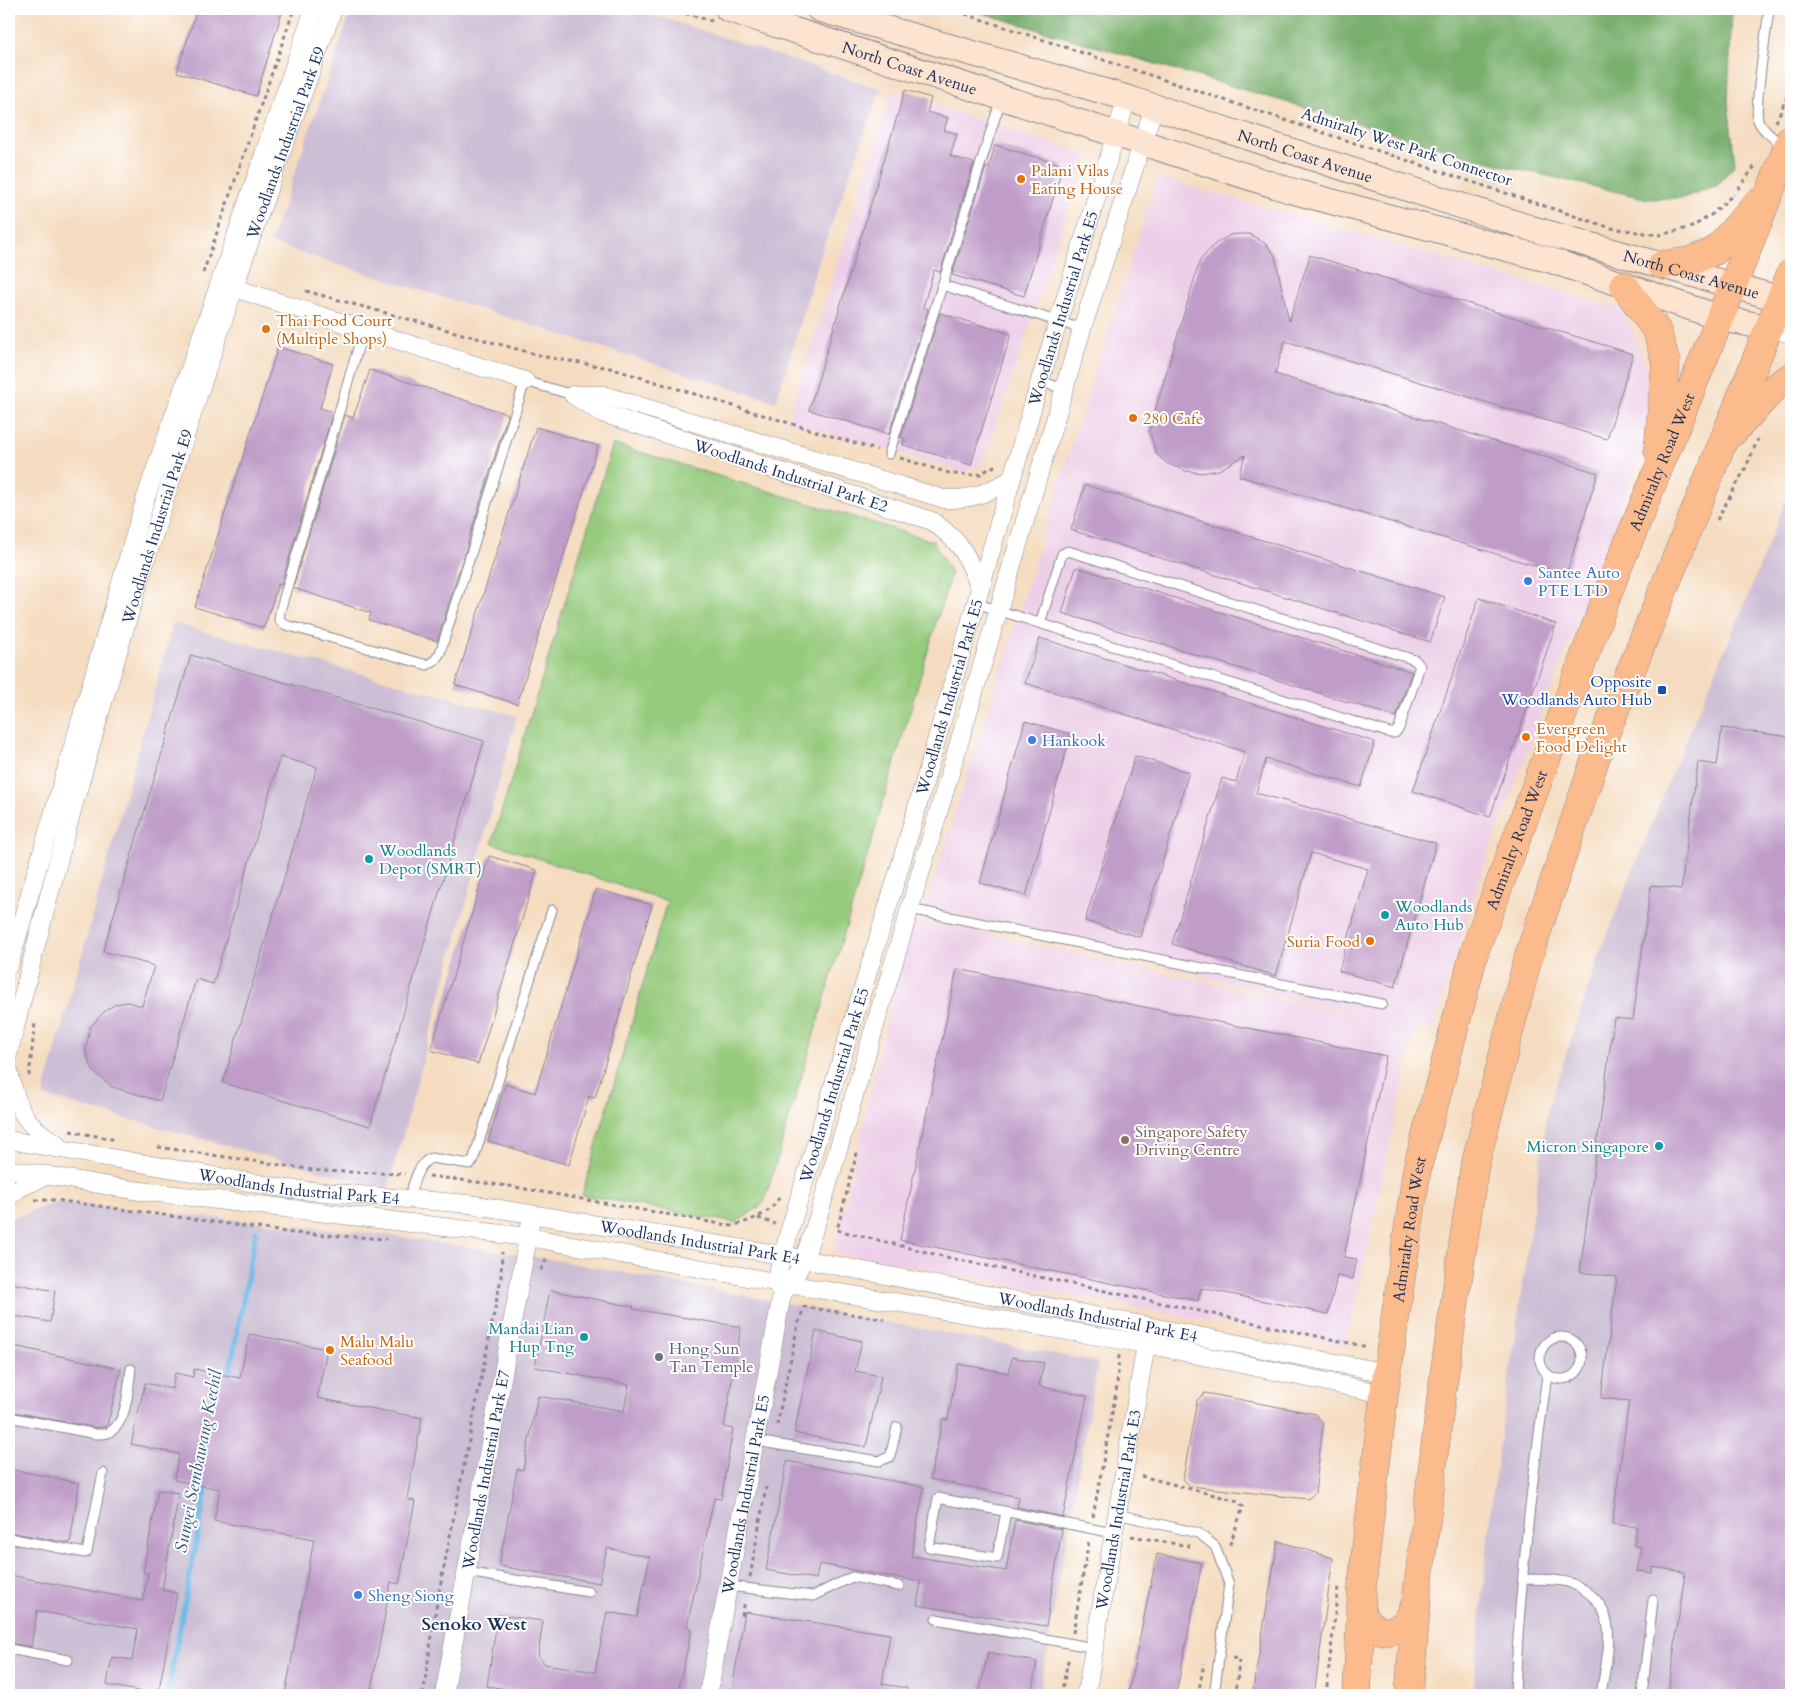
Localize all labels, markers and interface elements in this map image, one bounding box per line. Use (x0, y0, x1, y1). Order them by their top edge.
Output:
street label: North Coast Avenue (839, 37, 980, 101)
street label: Woodlands Industrial Park E9 (241, 44, 331, 243)
street label: Admiralty West Park Connector (1298, 102, 1515, 192)
street label: North Coast Avenue (1235, 124, 1375, 189)
place label: Palani Vilas Eating House (1031, 160, 1123, 200)
marker: Palani Vilas Eating House (1015, 173, 1027, 185)
street label: Woodlands Industrial Park E5 (1023, 208, 1104, 409)
street label: North Coast Avenue (1621, 245, 1762, 305)
place label: Thai Food Court (Multiple Shops) (276, 310, 392, 350)
marker: Thai Food Court (Multiple Shops) (260, 323, 272, 335)
street label: Admiralty Road West (1624, 390, 1700, 534)
place label: 280 Cafe (1143, 408, 1203, 430)
marker: 280 Cafe (1127, 412, 1139, 424)
street label: Woodlands Industrial Park E9 (117, 427, 198, 628)
street label: Woodlands Industrial Park E2 (690, 434, 891, 518)
place label: Santee Auto PTE LTD (1538, 562, 1620, 602)
marker: Santee Auto PTE LTD (1522, 575, 1534, 587)
street label: Woodlands Industrial Park E5 (911, 597, 989, 798)
place label: Opposite Woodlands Auto Hub (1500, 671, 1652, 711)
marker: Opposite Woodlands Auto Hub (1656, 684, 1668, 696)
place label: Evergreen Food Delight (1536, 718, 1627, 758)
place label: Hankook (1042, 730, 1106, 752)
marker: Evergreen Food Delight (1520, 731, 1532, 743)
marker: Hankook (1026, 734, 1038, 746)
street label: Admiralty Road West (1481, 767, 1553, 913)
place label: Woodlands Depot (SMRT) (378, 840, 482, 880)
marker: Woodlands Depot (SMRT) (363, 853, 375, 865)
place label: Woodlands Auto Hub (1394, 896, 1472, 936)
marker: Woodlands Auto Hub (1379, 909, 1391, 921)
place label: Suria Food (1287, 931, 1360, 953)
marker: Suria Food (1364, 935, 1376, 947)
street label: Woodlands Industrial Park E5 (794, 985, 875, 1186)
place label: Singapore Safety Driving Centre (1135, 1121, 1248, 1161)
marker: Singapore Safety Driving Centre (1119, 1134, 1131, 1146)
place label: Micron Singapore (1527, 1136, 1649, 1158)
marker: Micron Singapore (1653, 1140, 1665, 1152)
street label: Admiralty Road West (1388, 1154, 1432, 1304)
street label: Woodlands Industrial Park E4 (196, 1163, 401, 1210)
street label: Woodlands Industrial Park E4 (597, 1215, 802, 1270)
street label: Woodlands Industrial Park E4 (995, 1287, 1199, 1348)
place label: Mandai Lian Hup Tng (489, 1318, 574, 1358)
place label: Malu Malu Seafood (340, 1331, 414, 1371)
marker: Mandai Lian Hup Tng (578, 1331, 590, 1343)
place label: Hong Sun Tan Temple (669, 1338, 753, 1378)
marker: Malu Malu Seafood (324, 1344, 336, 1356)
marker: Hong Sun Tan Temple (653, 1351, 665, 1363)
water label: Sungei Sembawang Kechil (168, 1366, 229, 1555)
street label: Woodlands Industrial Park E7 (457, 1368, 515, 1573)
street label: Woodlands Industrial Park E5 (717, 1393, 775, 1597)
street label: Woodlands Industrial Park E3 (1091, 1408, 1147, 1613)
place label: Sheng Siong (368, 1585, 454, 1607)
marker: Sheng Siong (352, 1589, 364, 1601)
district label: Senoko West (421, 1612, 527, 1637)

